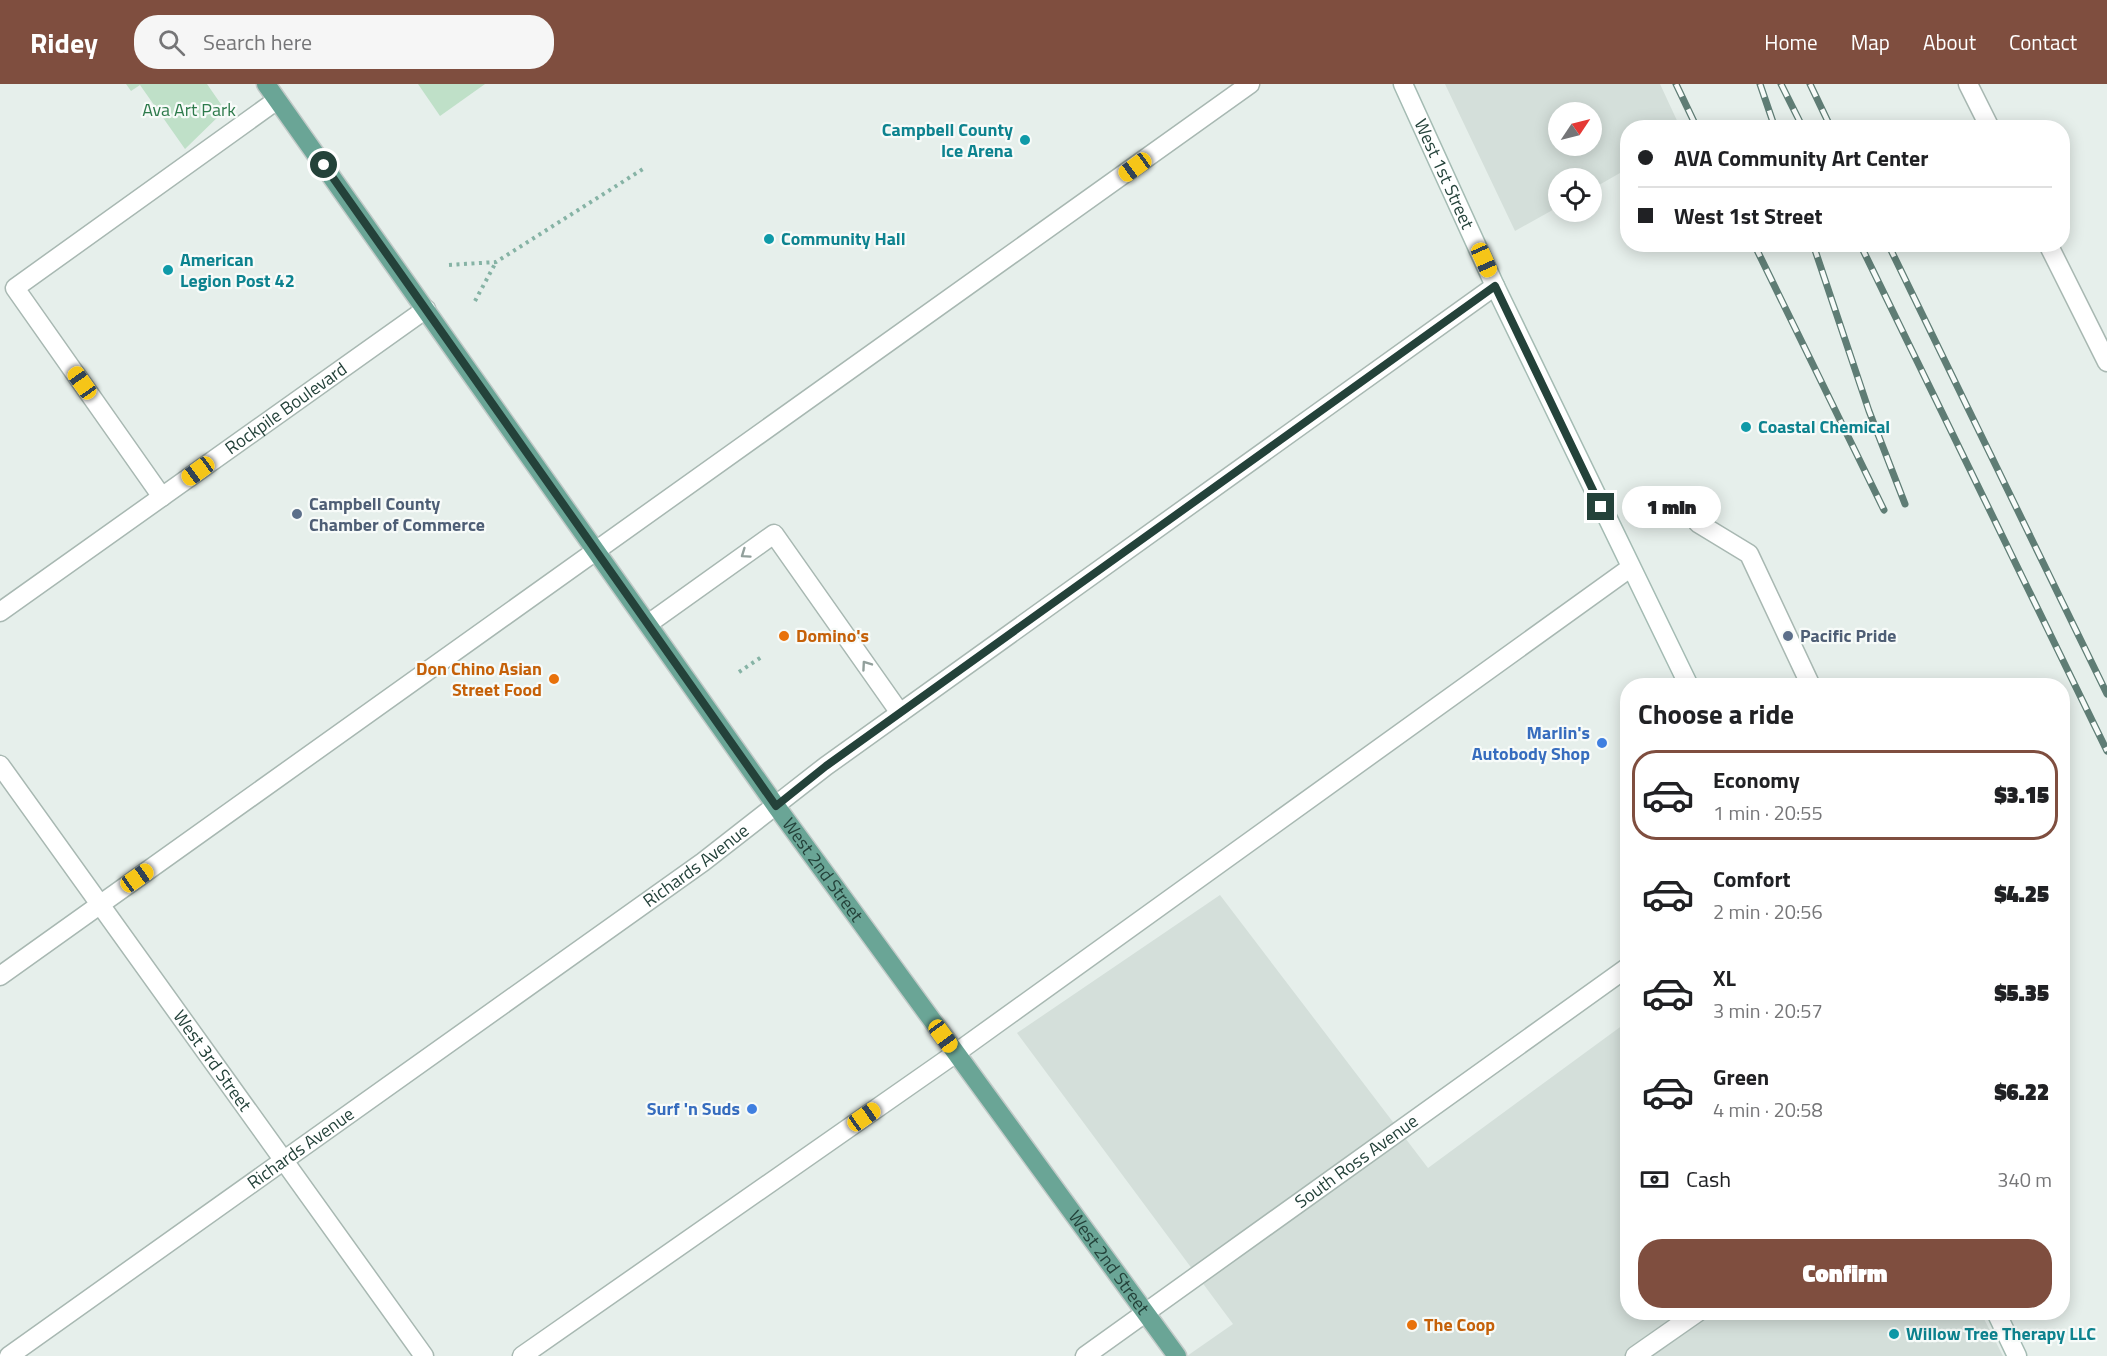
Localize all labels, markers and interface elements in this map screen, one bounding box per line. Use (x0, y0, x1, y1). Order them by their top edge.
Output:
search box (134, 15, 554, 69)
text: Ridey (30, 21, 98, 64)
text: Search here (203, 25, 312, 59)
icon: search (155, 26, 188, 59)
text: Home (1764, 26, 1818, 58)
text: Map (1851, 26, 1890, 58)
text: About (1923, 26, 1976, 58)
text: Contact (2009, 26, 2077, 58)
park label: Ava Art Park (142, 96, 236, 123)
north arrow (1548, 102, 1602, 156)
map controls (1548, 102, 1602, 222)
street label: West 1st Street (1408, 114, 1482, 234)
place label: Campbell County Ice Arena (882, 116, 1013, 164)
marker: Campbell County Ice Arena (1018, 133, 1032, 147)
text: AVA Community Art Center (1674, 141, 1929, 175)
car (1115, 149, 1155, 185)
route start (310, 151, 337, 178)
button: locate (1548, 168, 1602, 222)
text: West 1st Street (1674, 199, 1823, 233)
place label: Community Hall (781, 225, 906, 252)
marker: Community Hall (762, 232, 776, 246)
car (1468, 240, 1500, 280)
place label: American Legion Post 42 (180, 246, 295, 294)
marker: American Legion Post 42 (161, 263, 175, 277)
street label: Rockpile Boulevard (219, 355, 352, 461)
car (64, 363, 100, 403)
place label: Coastal Chemical (1758, 413, 1890, 440)
marker: Coastal Chemical (1739, 420, 1753, 434)
car (178, 453, 218, 489)
callout: 1 min (1622, 486, 1721, 528)
place label: Campbell County Chamber of Commerce (309, 490, 485, 538)
text: 1 min (1647, 491, 1696, 522)
route end (1587, 493, 1614, 520)
marker: Campbell County Chamber of Commerce (290, 507, 304, 521)
one-way arrow (741, 547, 752, 558)
place label: Domino's (796, 622, 869, 649)
place label: Pacific Pride (1800, 622, 1896, 649)
marker: Domino's (777, 629, 791, 643)
marker: Pacific Pride (1781, 629, 1795, 643)
place label: Don Chino Asian Street Food (416, 655, 542, 703)
one-way arrow (862, 660, 873, 671)
marker: Don Chino Asian Street Food (547, 672, 561, 686)
text: Choose a ride (1638, 693, 1794, 734)
place label: Marlin's Autobody Shop (1472, 719, 1590, 767)
marker: Marlin's Autobody Shop (1595, 736, 1609, 750)
text: Economy (1713, 763, 1800, 797)
icon: car (1641, 768, 1695, 822)
text: $3.15 (1994, 778, 2049, 812)
text: 1 min · 20:55 (1713, 797, 1823, 828)
street label: West 2nd Street (776, 812, 871, 928)
street label: Richards Avenue (637, 817, 754, 914)
car (117, 860, 157, 896)
text: Comfort (1713, 862, 1791, 896)
icon: car (1641, 867, 1695, 921)
text: $4.25 (1994, 877, 2049, 911)
text: 2 min · 20:56 (1713, 896, 1823, 927)
text: XL (1713, 961, 1736, 995)
icon: car (1641, 966, 1695, 1020)
text: $5.35 (1994, 976, 2049, 1010)
text: 3 min · 20:57 (1713, 995, 1823, 1026)
street label: West 3rd Street (167, 1004, 259, 1117)
car (925, 1016, 961, 1056)
text: Green (1713, 1060, 1769, 1094)
icon: car (1641, 1065, 1695, 1119)
text: $6.22 (1994, 1075, 2049, 1109)
text: 4 min · 20:58 (1713, 1094, 1823, 1125)
place label: Surf 'n Suds (647, 1095, 740, 1122)
car (844, 1099, 884, 1135)
street label: Richards Avenue (241, 1101, 359, 1195)
marker: Surf 'n Suds (745, 1102, 759, 1116)
street label: South Ross Avenue (1289, 1108, 1424, 1215)
text: Cash (1686, 1162, 1731, 1196)
icon: cash (1638, 1163, 1671, 1196)
text: 340 m (1997, 1164, 2052, 1195)
street label: West 2nd Street (1062, 1205, 1157, 1321)
button: Confirm (1638, 1239, 2052, 1308)
place label: The Coop (1424, 1311, 1495, 1338)
marker: The Coop (1405, 1318, 1419, 1332)
place label: Willow Tree Therapy LLC (1906, 1320, 2096, 1347)
marker: Willow Tree Therapy LLC (1887, 1327, 1901, 1341)

